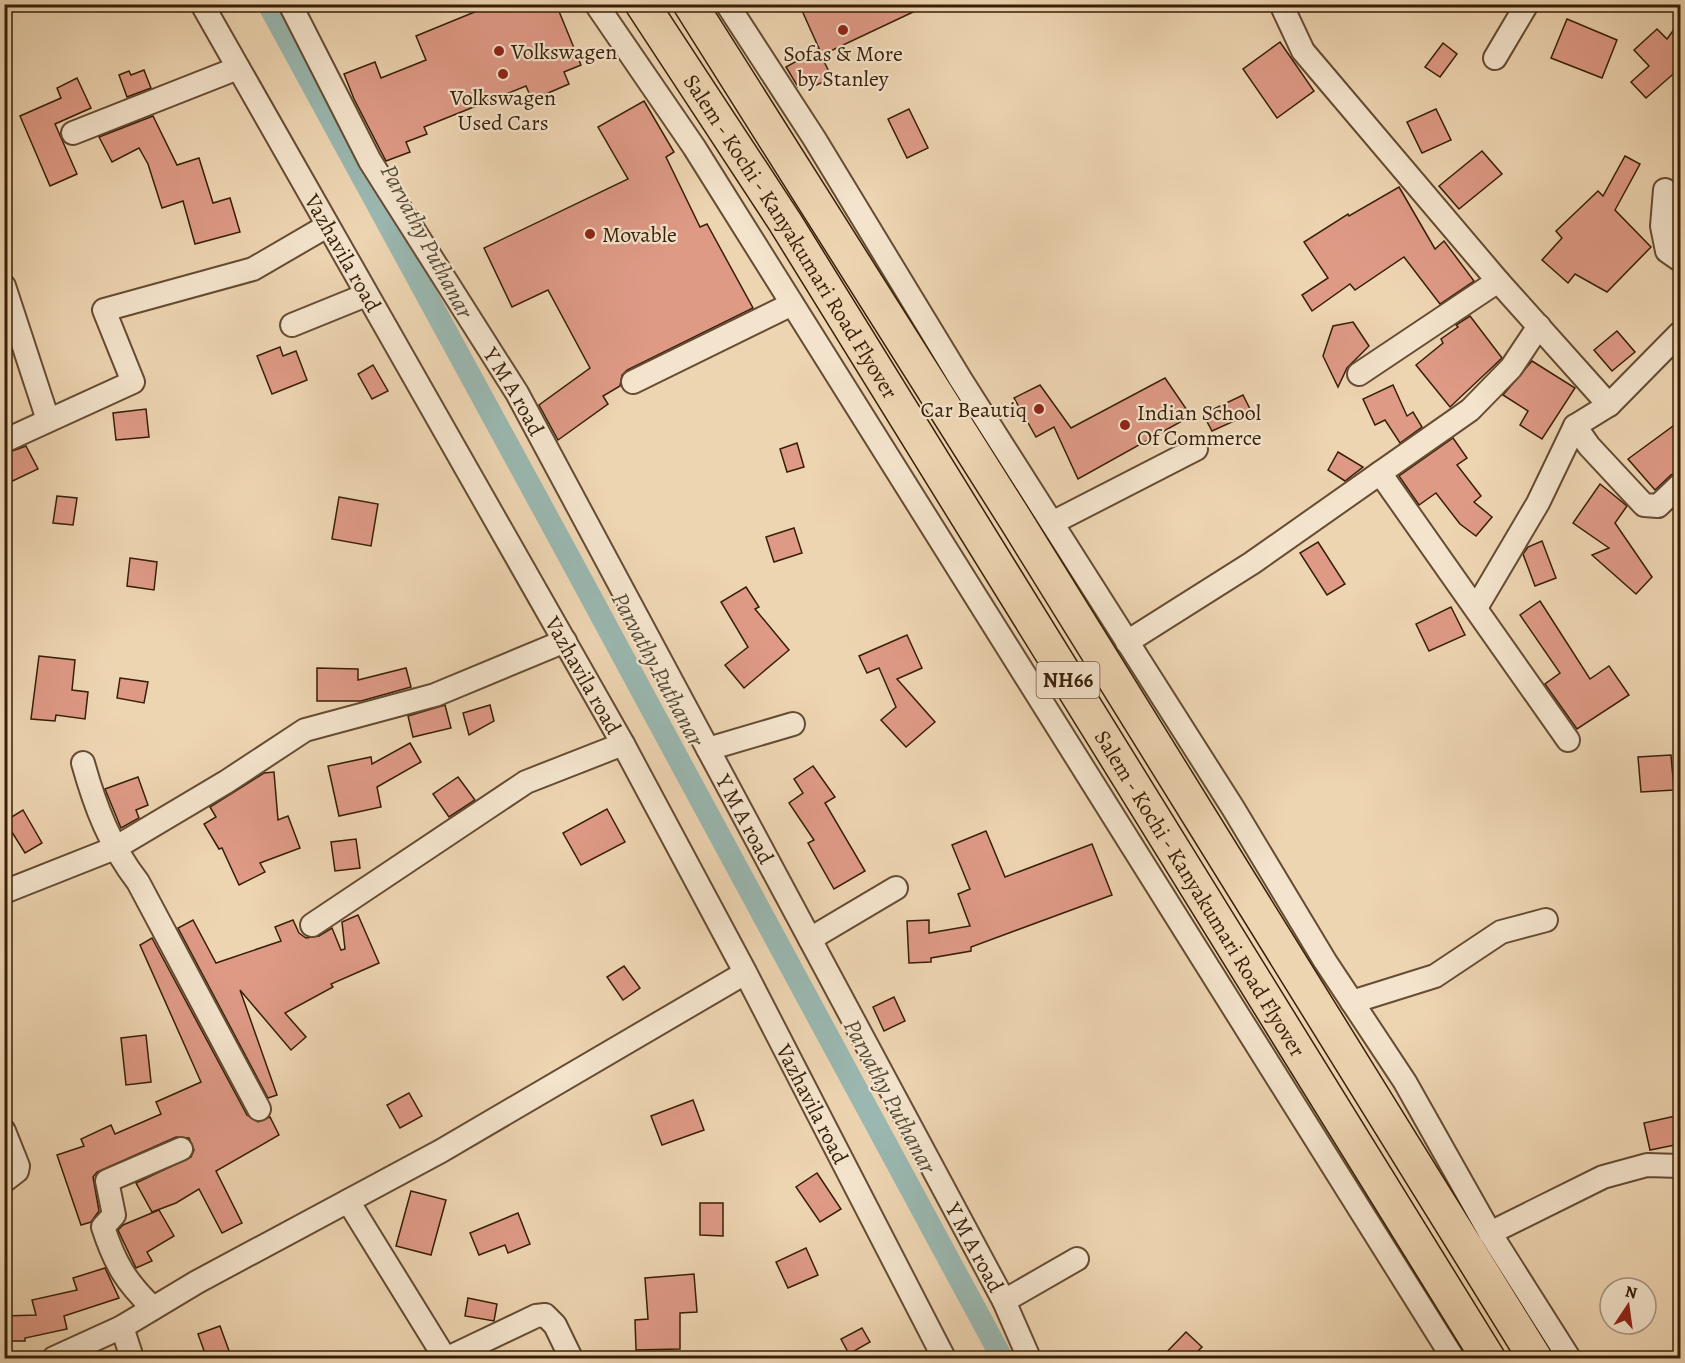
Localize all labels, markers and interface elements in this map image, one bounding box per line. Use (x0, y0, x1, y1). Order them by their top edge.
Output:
marker: Sofas & More by Stanley (836, 23, 850, 37)
place label: Volkswagen (510, 37, 617, 67)
place label: Sofas & More by Stanley (783, 39, 903, 94)
marker: Volkswagen (492, 44, 506, 58)
marker: Volkswagen Used Cars (496, 67, 510, 81)
street label: Salem - Kochi - Kanyakumari Road Flyover (676, 69, 905, 405)
place label: Volkswagen Used Cars (449, 83, 556, 138)
water label: Parvathy Puthanar (373, 158, 481, 324)
street label: Vazhavila road (297, 188, 388, 318)
place label: Movable (602, 220, 677, 250)
marker: Movable (583, 227, 597, 241)
street label: Y M A road (475, 341, 551, 441)
place label: Car Beautiq (920, 395, 1027, 425)
place label: Indian School Of Commerce (1137, 398, 1262, 453)
marker: Car Beautiq (1032, 402, 1046, 416)
marker: Indian School Of Commerce (1118, 418, 1132, 432)
water label: Parvathy Puthanar (604, 586, 712, 752)
street label: Vazhavila road (537, 610, 628, 740)
road number: NH66 (1036, 662, 1100, 698)
street label: Salem - Kochi - Kanyakumari Road Flyover (1087, 725, 1312, 1063)
street label: Y M A road (708, 768, 781, 870)
water label: Parvathy Puthanar (836, 1013, 944, 1179)
street label: Vazhavila road (768, 1038, 855, 1169)
street label: Y M A road (937, 1197, 1011, 1298)
north arrow (1598, 1276, 1658, 1336)
text: N (1623, 1280, 1640, 1304)

